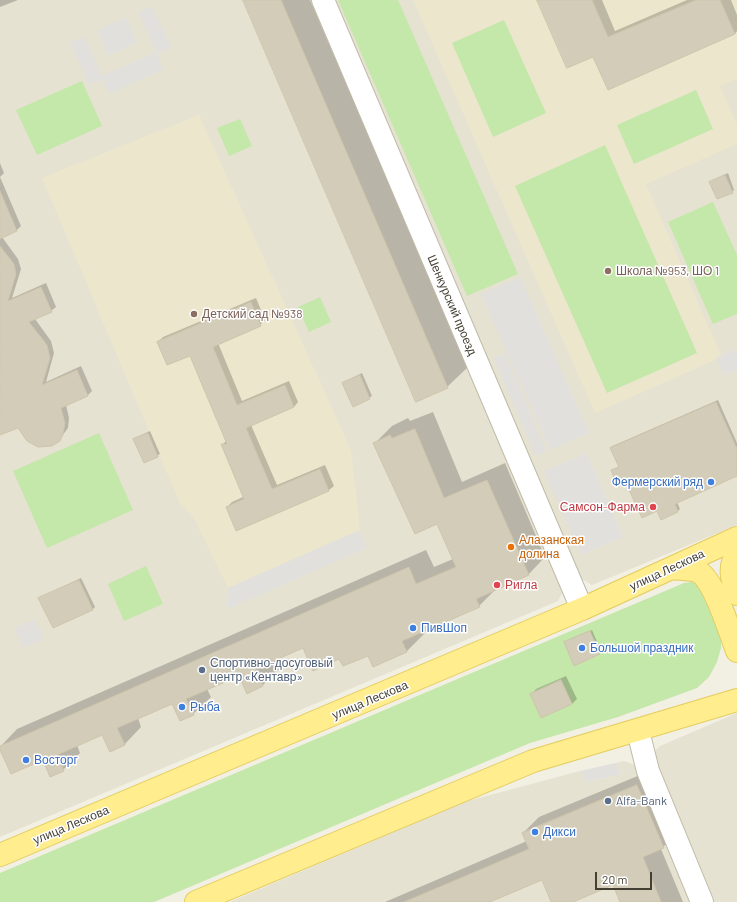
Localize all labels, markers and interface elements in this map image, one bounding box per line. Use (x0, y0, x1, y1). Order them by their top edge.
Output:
street label: Шенкурский проезд (424, 253, 480, 357)
place label: Школа №953, ШО 1 (616, 264, 719, 278)
marker: Школа №953, ШО 1 (603, 266, 613, 276)
place label: Детский сад №938 (202, 307, 302, 321)
marker: Детский сад №938 (189, 309, 199, 319)
place label: Фермерский ряд (612, 475, 703, 489)
marker: Фермерский ряд (706, 477, 716, 487)
place label: Самсон-Фарма (560, 500, 645, 514)
marker: Самсон-Фарма (648, 502, 658, 512)
place label: Алазанская долина (519, 533, 584, 561)
marker: Алазанская долина (506, 542, 516, 552)
street label: улица Лескова (627, 546, 707, 594)
place label: Ригла (505, 578, 537, 592)
marker: Ригла (492, 580, 502, 590)
place label: ПивШоп (421, 621, 467, 635)
marker: ПивШоп (408, 623, 418, 633)
place label: Большой праздник (590, 641, 693, 655)
marker: Большой праздник (577, 643, 587, 653)
place label: Спортивно-досуговый центр «Кентавр» (210, 656, 333, 684)
marker: Спортивно-досуговый центр «Кентавр» (197, 665, 207, 675)
street label: улица Лескова (330, 678, 410, 722)
place label: Рыба (190, 700, 220, 714)
marker: Рыба (177, 702, 187, 712)
place label: Восторг (34, 753, 78, 767)
marker: Восторг (21, 755, 31, 765)
place label: Alfa-Bank (616, 794, 667, 808)
marker: Alfa-Bank (603, 796, 613, 806)
street label: улица Лескова (31, 803, 111, 847)
place label: Дикси (543, 825, 576, 839)
marker: Дикси (530, 827, 540, 837)
scale bar (597, 864, 654, 890)
text: 20 m (602, 872, 628, 886)

